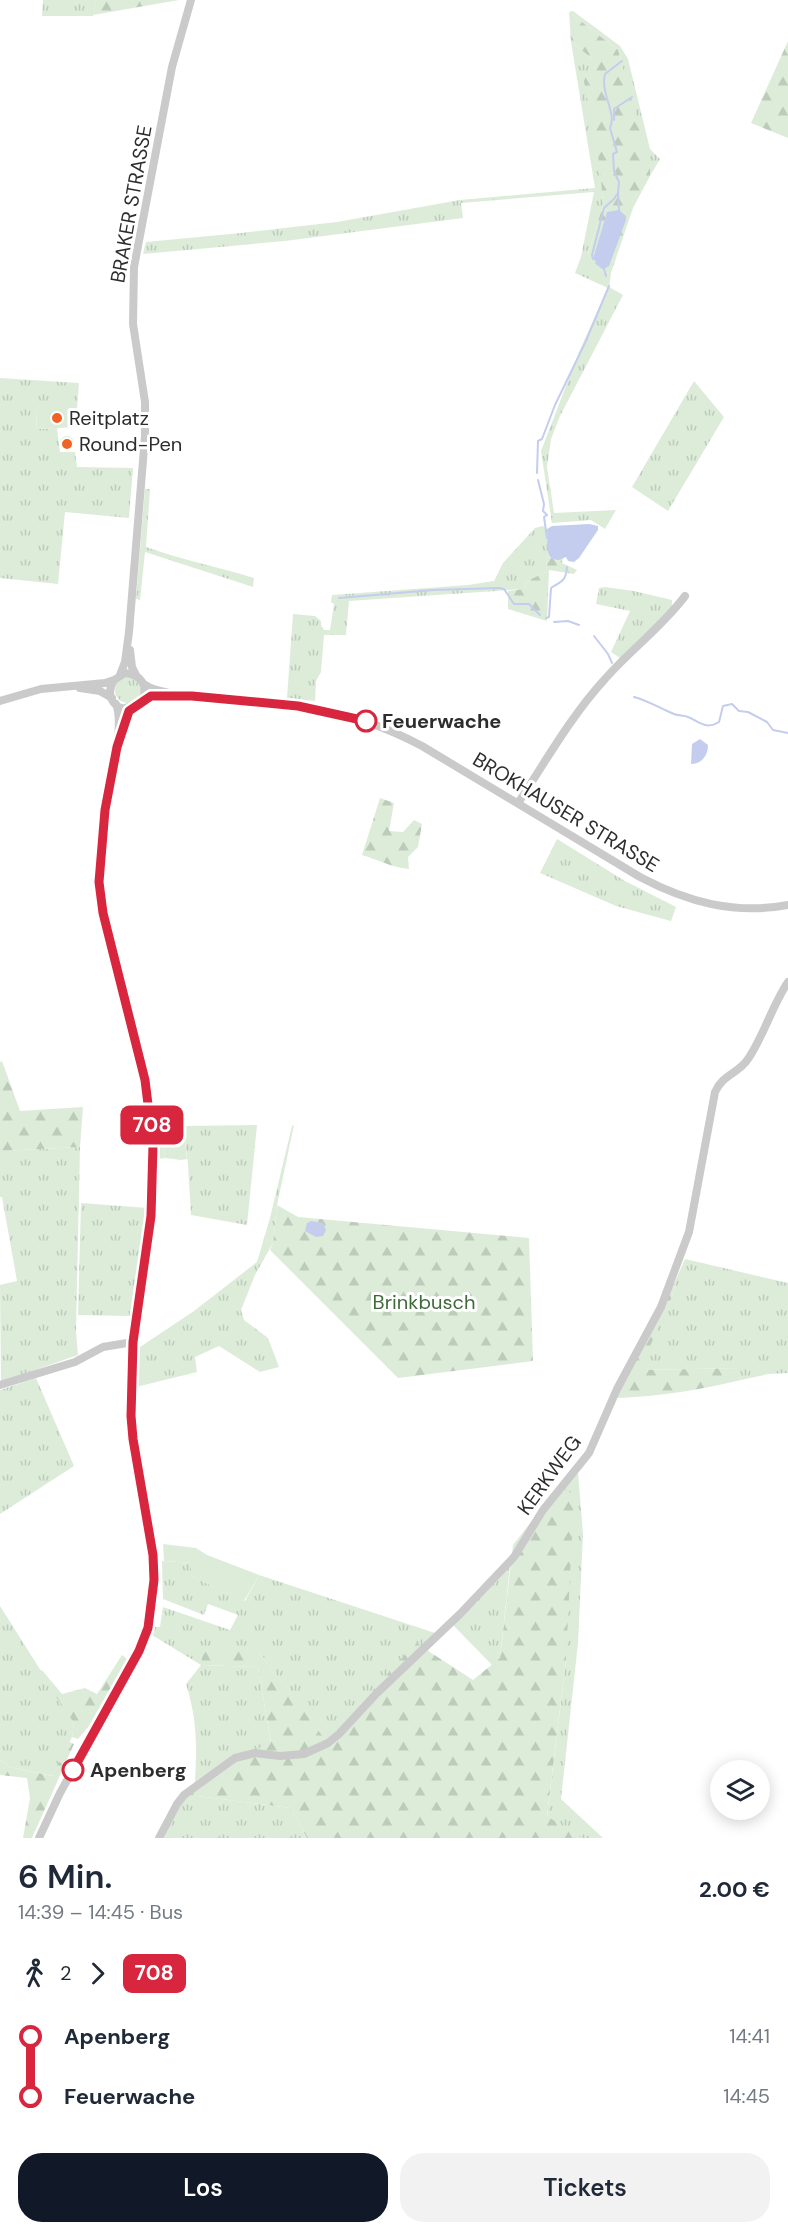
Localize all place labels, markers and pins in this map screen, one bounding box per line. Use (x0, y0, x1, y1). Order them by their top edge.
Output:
place label: Reitplatz (69, 405, 149, 431)
marker: Reitplatz (50, 411, 64, 425)
place label: Round-Pen (79, 431, 182, 457)
marker: Round-Pen (60, 437, 74, 451)
place label: Feuerwache (382, 708, 501, 734)
marker: Feuerwache (355, 710, 377, 732)
place label: Apenberg (90, 1757, 187, 1783)
marker: Apenberg (62, 1759, 84, 1781)

